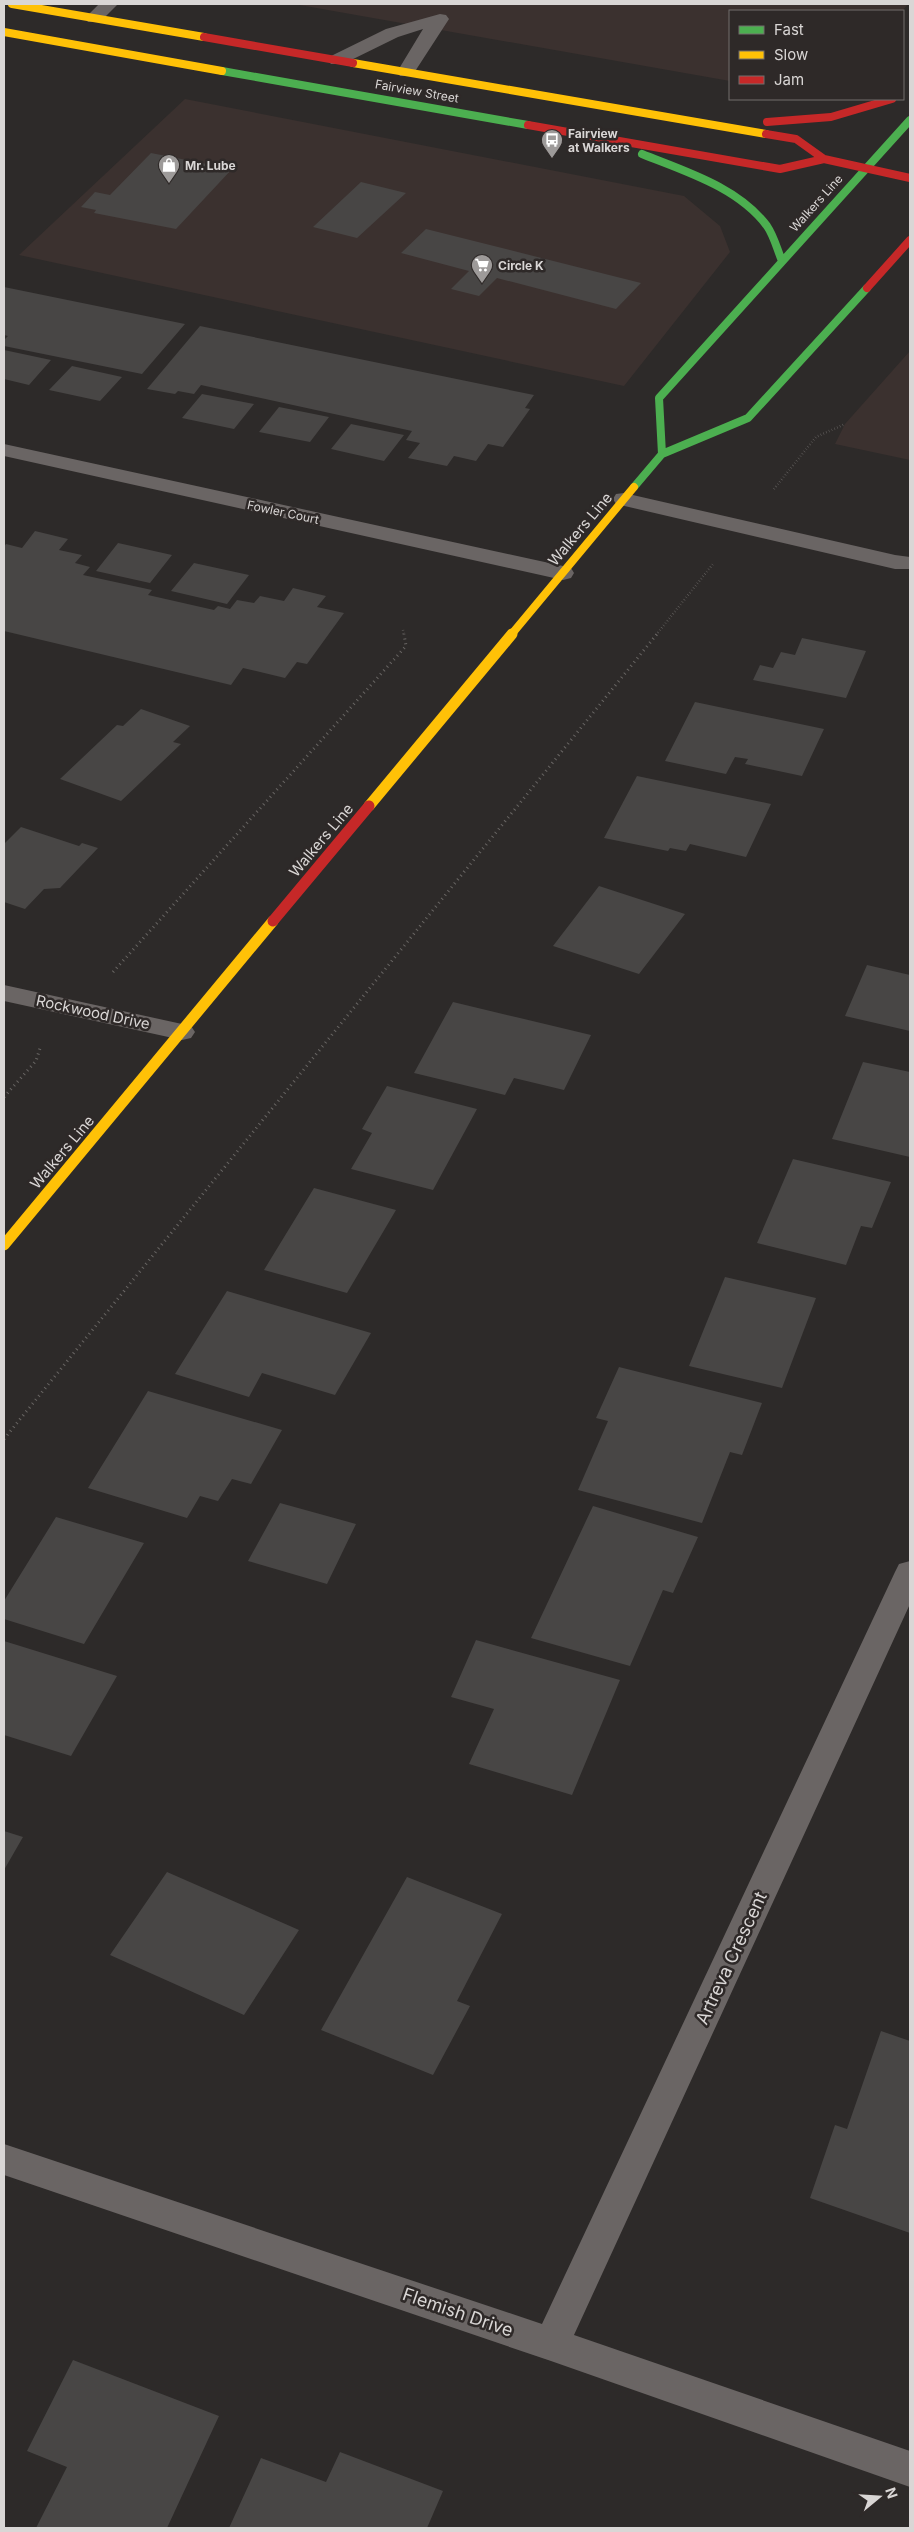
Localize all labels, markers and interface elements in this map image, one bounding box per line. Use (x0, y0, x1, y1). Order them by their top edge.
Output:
legend (729, 10, 904, 100)
text: Fast (774, 20, 804, 39)
text: Slow (774, 45, 808, 64)
text: Jam (774, 70, 804, 89)
street label: Fairview Street (374, 76, 460, 106)
place label: Fairview at Walkers (568, 126, 630, 155)
bus stop icon: Fairview at Walkers (540, 128, 564, 159)
shop icon: Mr. Lube (157, 153, 181, 184)
place label: Mr. Lube (185, 158, 236, 173)
street label: Walkers Line (786, 171, 846, 235)
supermarket icon: Circle K (470, 253, 494, 284)
place label: Circle K (498, 258, 544, 273)
street label: Walkers Line (544, 488, 616, 570)
street label: Fowler Court (246, 497, 320, 527)
street label: Walkers Line (285, 799, 357, 881)
street label: Rockwood Drive (34, 991, 152, 1033)
street label: Walkers Line (26, 1111, 98, 1193)
street label: Artreva Crescent (691, 1888, 771, 2028)
street label: Flemish Drive (400, 2283, 516, 2341)
north arrow (854, 2472, 904, 2522)
text: N (882, 2485, 902, 2501)

